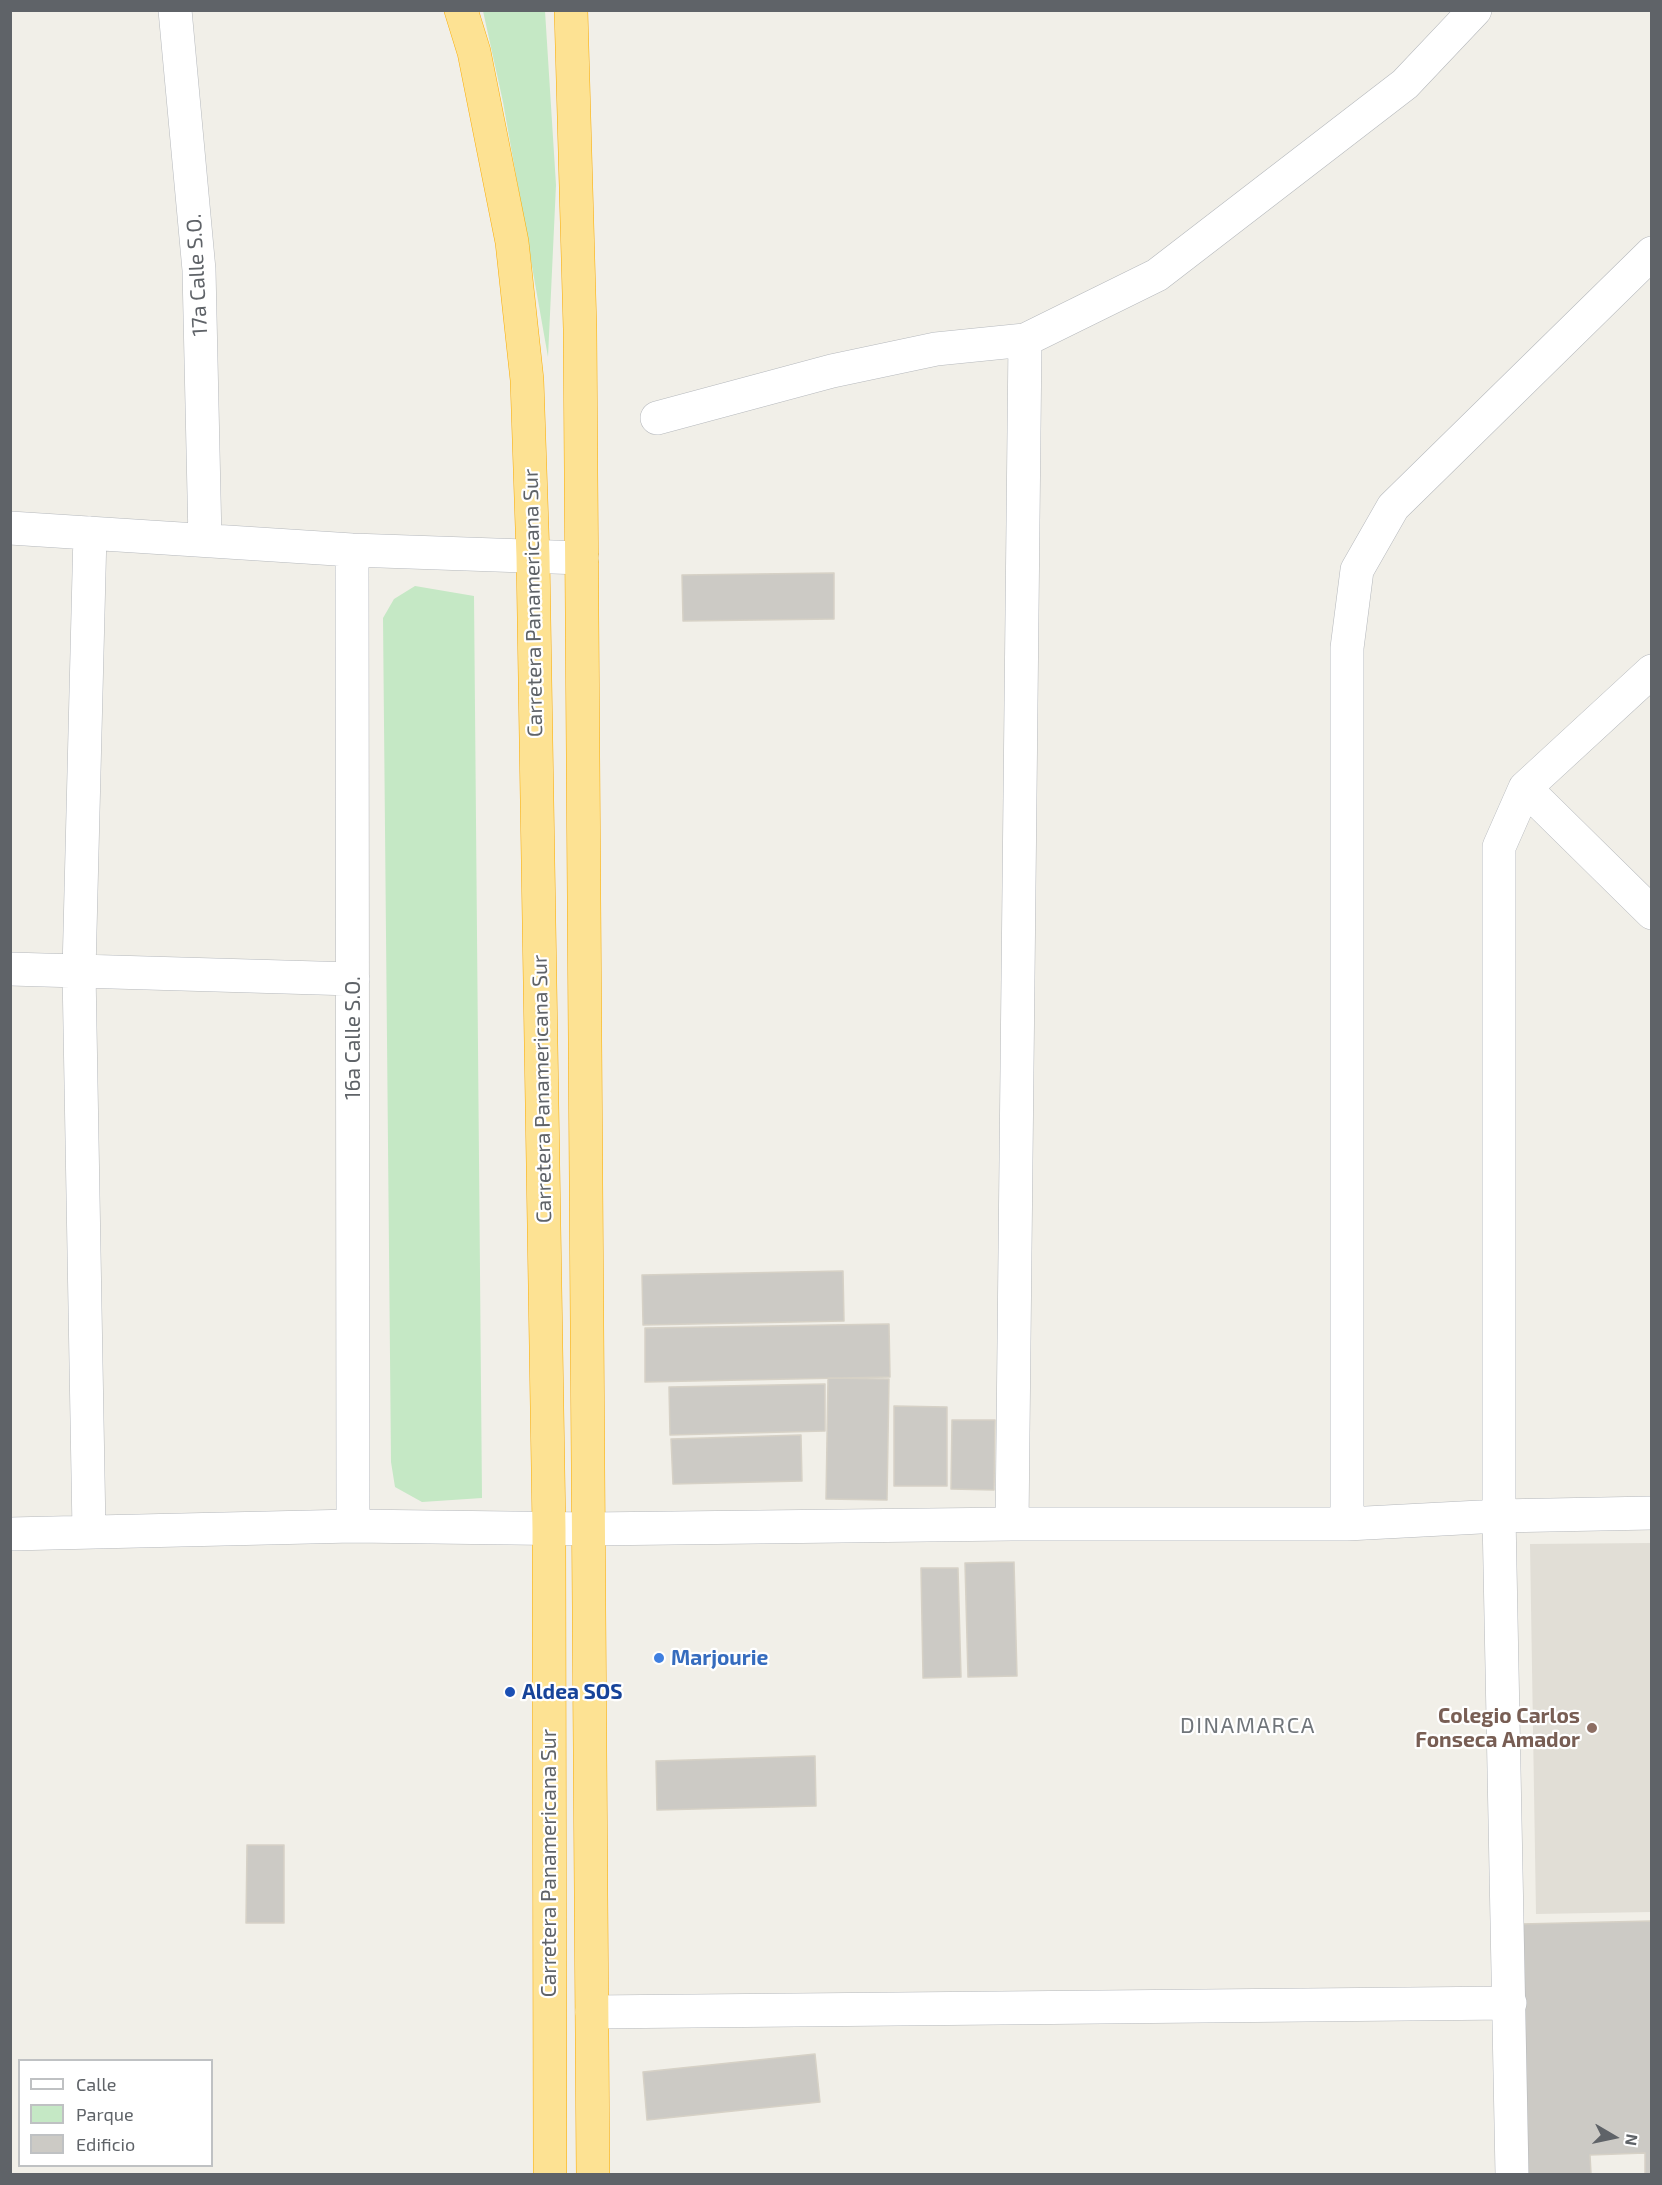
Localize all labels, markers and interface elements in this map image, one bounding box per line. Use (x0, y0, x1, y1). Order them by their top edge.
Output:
street label: 17a Calle S.O. (181, 213, 213, 337)
street label: Carretera Panamericana Sur (518, 469, 548, 737)
street label: Carretera Panamericana Sur (527, 955, 557, 1223)
street label: 16a Calle S.O. (340, 976, 366, 1100)
place label: Marjourie (671, 1645, 768, 1671)
marker: Marjourie (652, 1651, 666, 1665)
place label: Aldea SOS (522, 1679, 623, 1705)
marker: Aldea SOS (503, 1685, 517, 1699)
place label: Colegio Carlos Fonseca Amador (1415, 1703, 1580, 1753)
district label: DINAMARCA (1180, 1713, 1316, 1739)
marker: Colegio Carlos Fonseca Amador (1585, 1721, 1599, 1735)
street label: Carretera Panamericana Sur (536, 1729, 562, 1997)
legend (18, 2059, 213, 2167)
text: Calle (76, 2073, 117, 2095)
text: Parque (76, 2103, 134, 2125)
north arrow (1584, 2107, 1644, 2167)
text: Edificio (76, 2133, 135, 2155)
text: N (1622, 2133, 1643, 2147)

